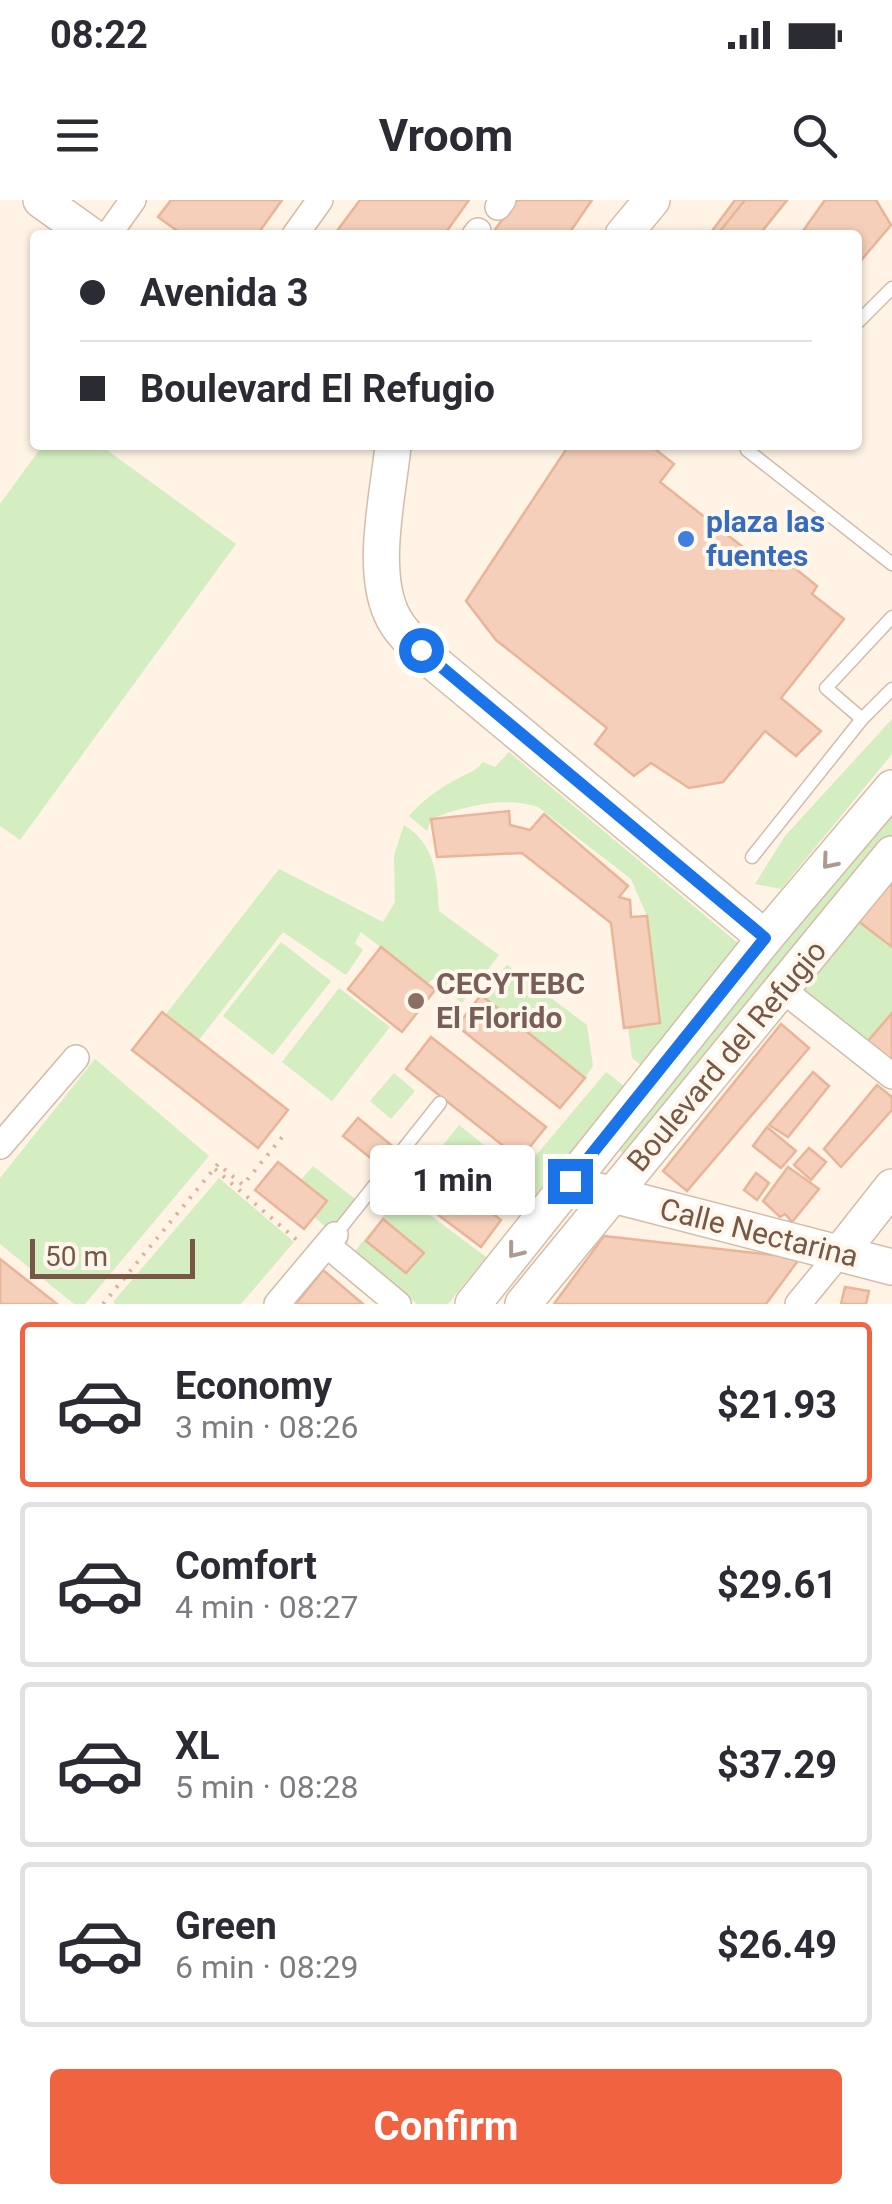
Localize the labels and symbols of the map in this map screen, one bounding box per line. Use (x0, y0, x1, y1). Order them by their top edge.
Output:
place label: plaza las fuentes (706, 504, 825, 573)
marker: plaza las fuentes (675, 528, 697, 550)
route start (399, 628, 444, 673)
one-way arrow (823, 851, 841, 869)
street label: Boulevard del Refugio (620, 933, 833, 1178)
place label: CECYTEBC El Florido (436, 966, 585, 1035)
marker: CECYTEBC El Florido (405, 990, 427, 1012)
callout: 1 min (370, 1146, 535, 1216)
route end (548, 1159, 593, 1204)
street label: Calle Nectarina (656, 1191, 862, 1274)
scale bar (30, 1234, 195, 1278)
one-way arrow (509, 1240, 527, 1258)

